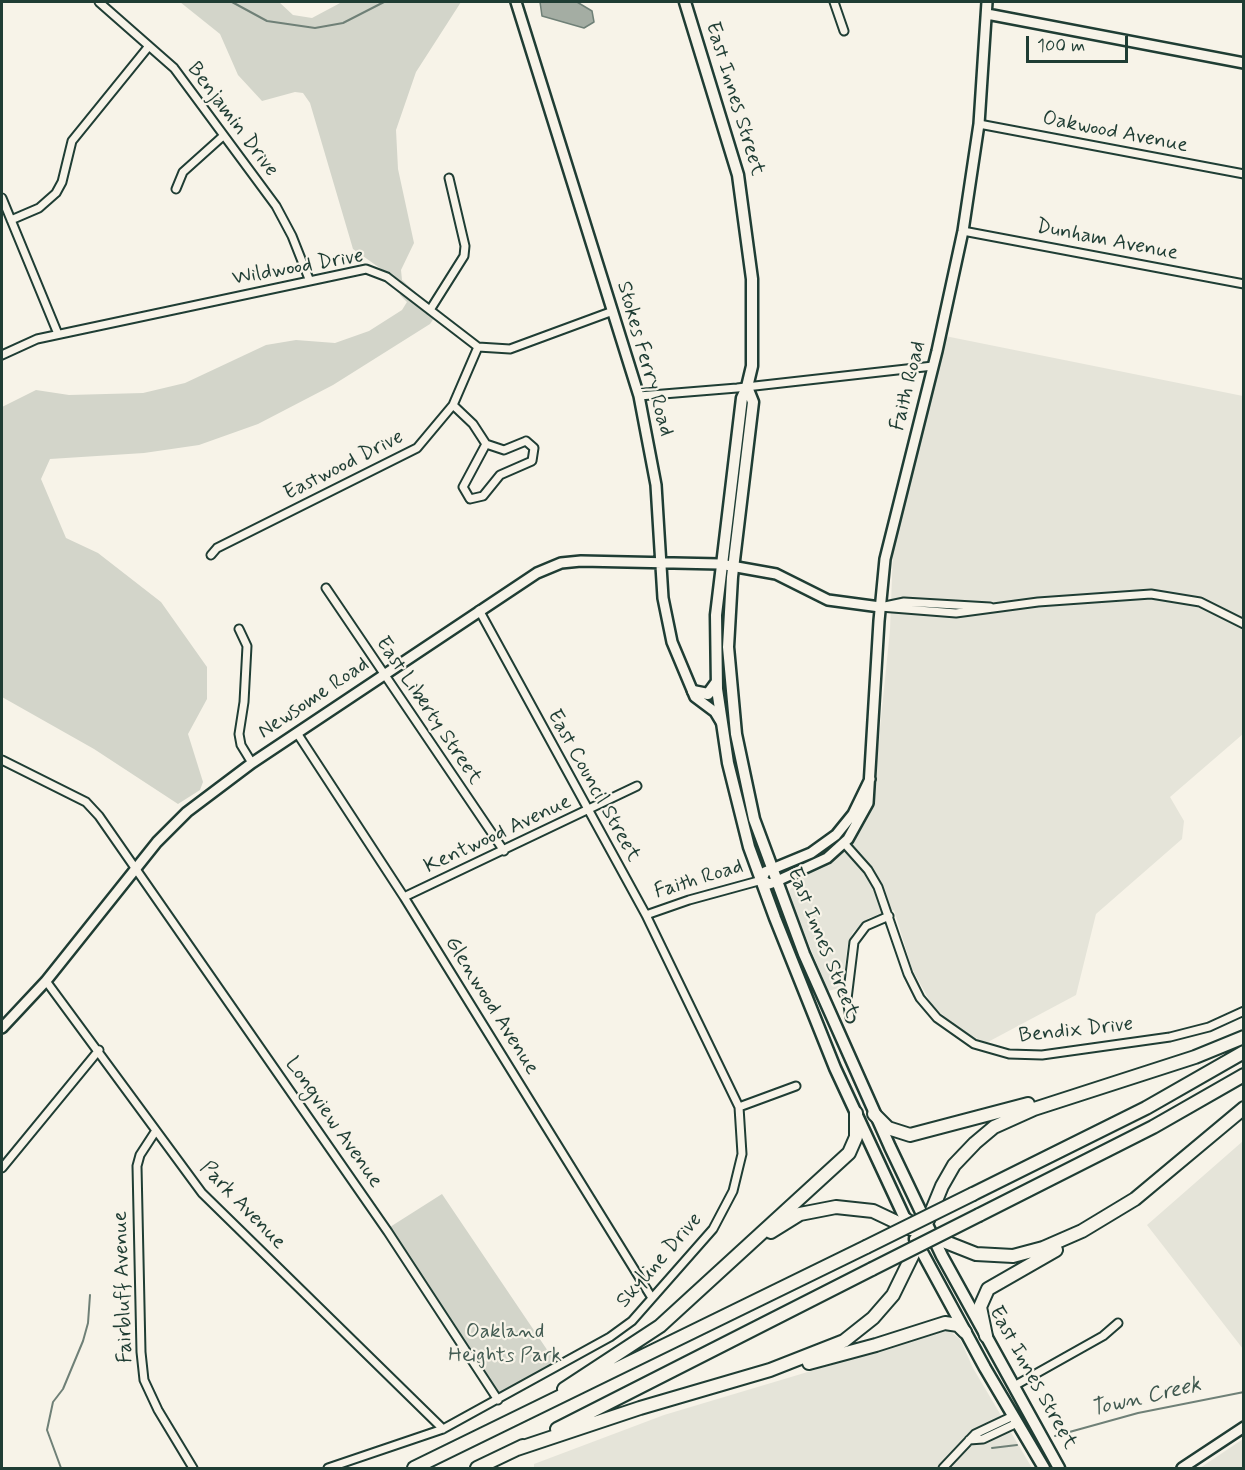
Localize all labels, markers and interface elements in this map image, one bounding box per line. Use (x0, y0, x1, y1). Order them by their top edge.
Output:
street label: East Innes Street (699, 19, 769, 179)
scale bar (1029, 24, 1131, 62)
text: 100 m (1037, 34, 1085, 58)
street label: Benjamin Drive (181, 58, 283, 182)
street label: Oakwood Avenue (1040, 107, 1190, 159)
street label: Dunham Avenue (1034, 215, 1180, 267)
street label: Wildwood Drive (230, 244, 366, 292)
street label: Stokes Ferry Road (610, 279, 678, 439)
street label: Faith Road (886, 339, 932, 433)
street label: Eastwood Drive (280, 425, 408, 507)
street label: East Liberty Street (369, 632, 487, 790)
street label: Newsome Road (254, 653, 374, 745)
street label: East Council Street (541, 705, 645, 867)
street label: Kentwood Avenue (420, 790, 576, 880)
street label: Faith Road (652, 855, 746, 905)
street label: East Innes Street (780, 864, 864, 1022)
street label: Glenwood Avenue (438, 932, 544, 1080)
street label: Bendix Drive (1017, 1012, 1135, 1050)
street label: Longview Avenue (279, 1053, 387, 1193)
street label: Park Avenue (194, 1157, 290, 1255)
street label: Skyline Drive (612, 1208, 708, 1314)
street label: Fairbluff Avenue (109, 1211, 139, 1363)
street label: East Innes Street (982, 1302, 1082, 1454)
park label: Oakland Heights Park (448, 1320, 562, 1370)
water label: Town Creek (1088, 1372, 1204, 1424)

